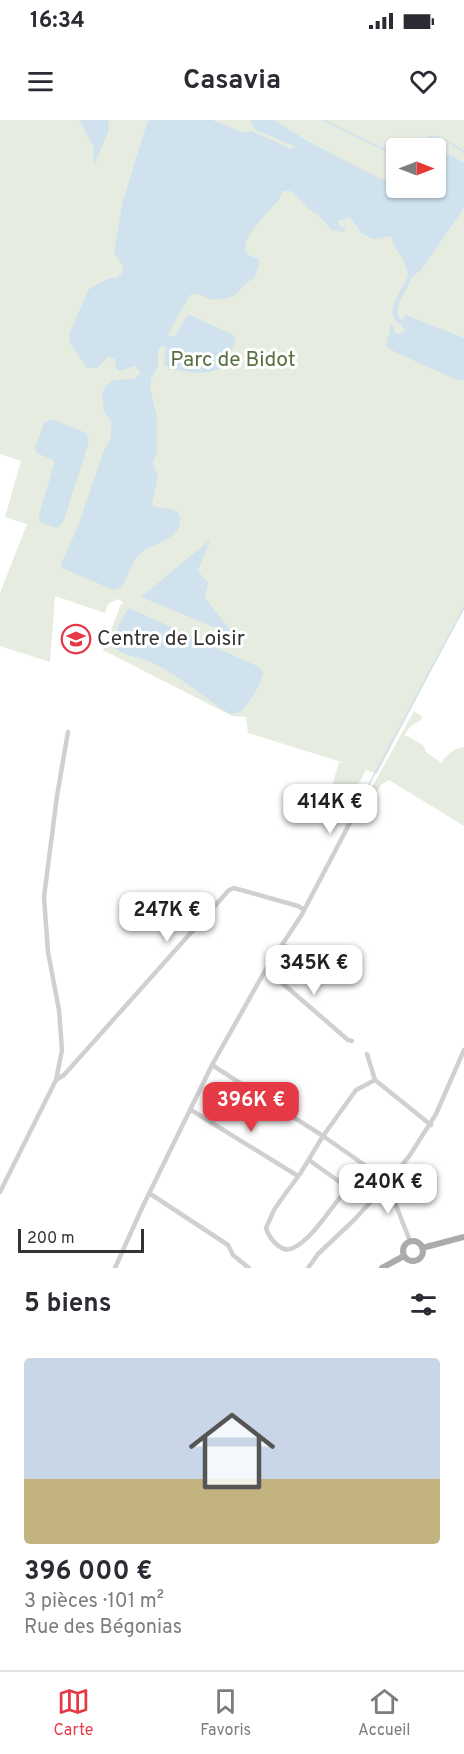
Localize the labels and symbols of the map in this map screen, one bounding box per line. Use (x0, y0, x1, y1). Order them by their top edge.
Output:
north arrow (386, 138, 446, 198)
park label: Parc de Bidot (170, 347, 296, 374)
school or university icon: Centre de Loisir (60, 623, 92, 655)
place label: Centre de Loisir (97, 626, 245, 653)
pin: 414K € (281, 784, 379, 835)
pin: 247K € (118, 892, 216, 943)
pin: 345K € (265, 945, 363, 996)
pin: 396K € (202, 1082, 300, 1133)
pin: 240K € (339, 1164, 437, 1215)
scale bar (18, 1226, 144, 1254)

